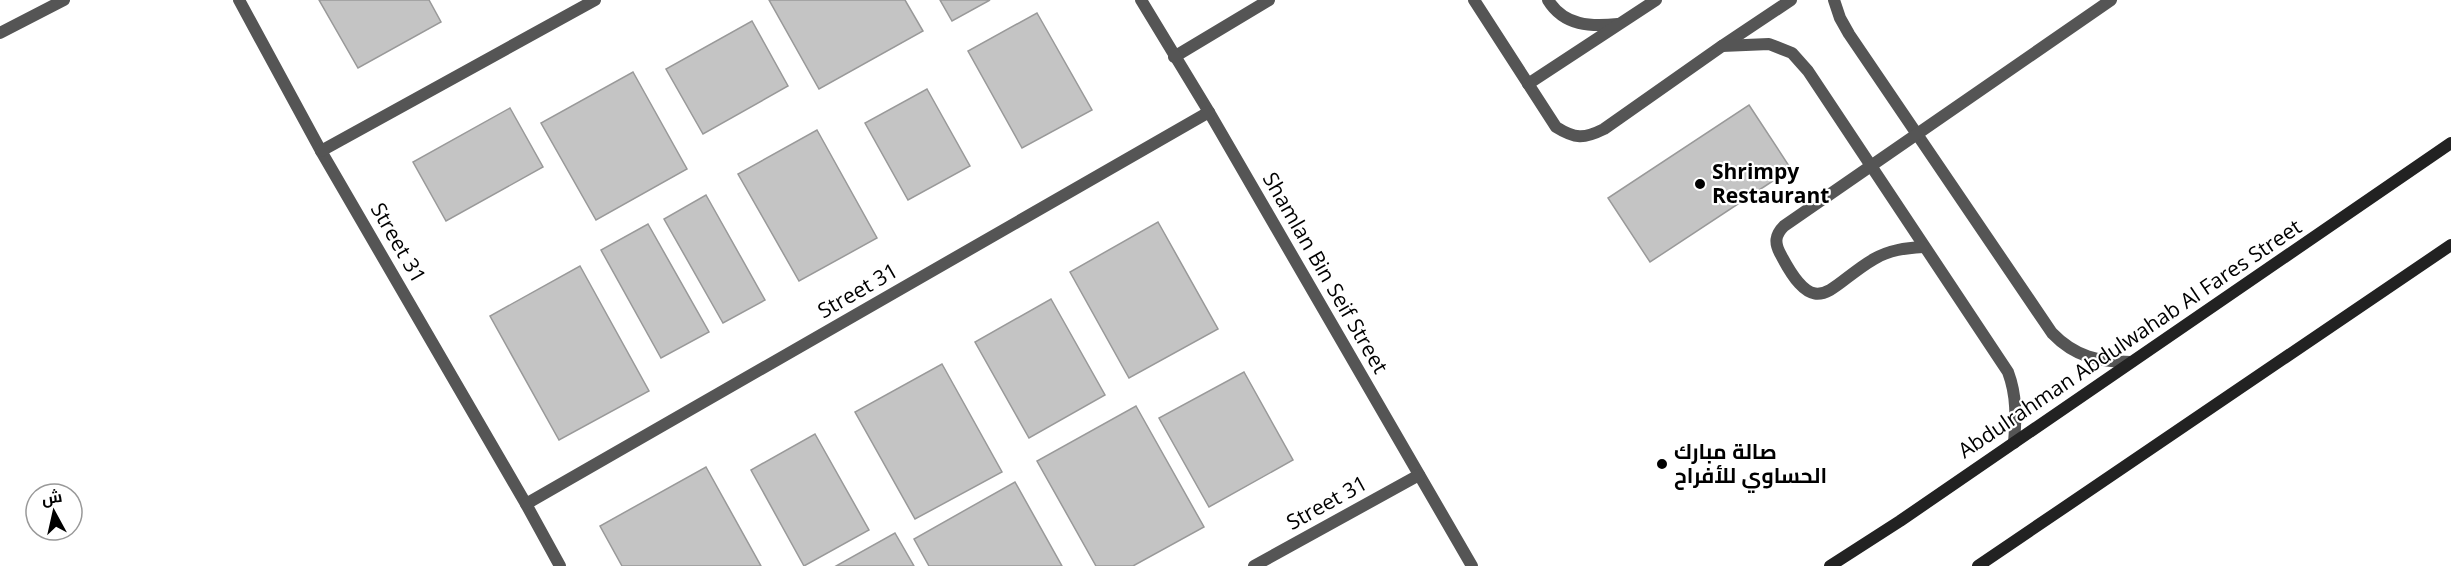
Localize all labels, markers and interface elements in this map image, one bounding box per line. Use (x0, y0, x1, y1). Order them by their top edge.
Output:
place label: Shrimpy Restaurant (1712, 157, 1829, 209)
street label: Shamlan Bin Seif Street (1257, 167, 1395, 378)
marker: Shrimpy Restaurant (1693, 177, 1707, 191)
street label: Street 31 (365, 197, 433, 288)
street label: Abdulrahman Abdulwahab Al Fares Street (1952, 212, 2307, 464)
street label: Street 31 (812, 256, 903, 324)
place label: صالة مبارك الحساوي للأفراح (1674, 437, 1827, 493)
marker: صالة مبارك الحساوي للأفراح (1655, 457, 1669, 471)
street label: Street 31 (1281, 469, 1372, 536)
north arrow (24, 482, 84, 542)
text: ش (40, 485, 64, 509)

